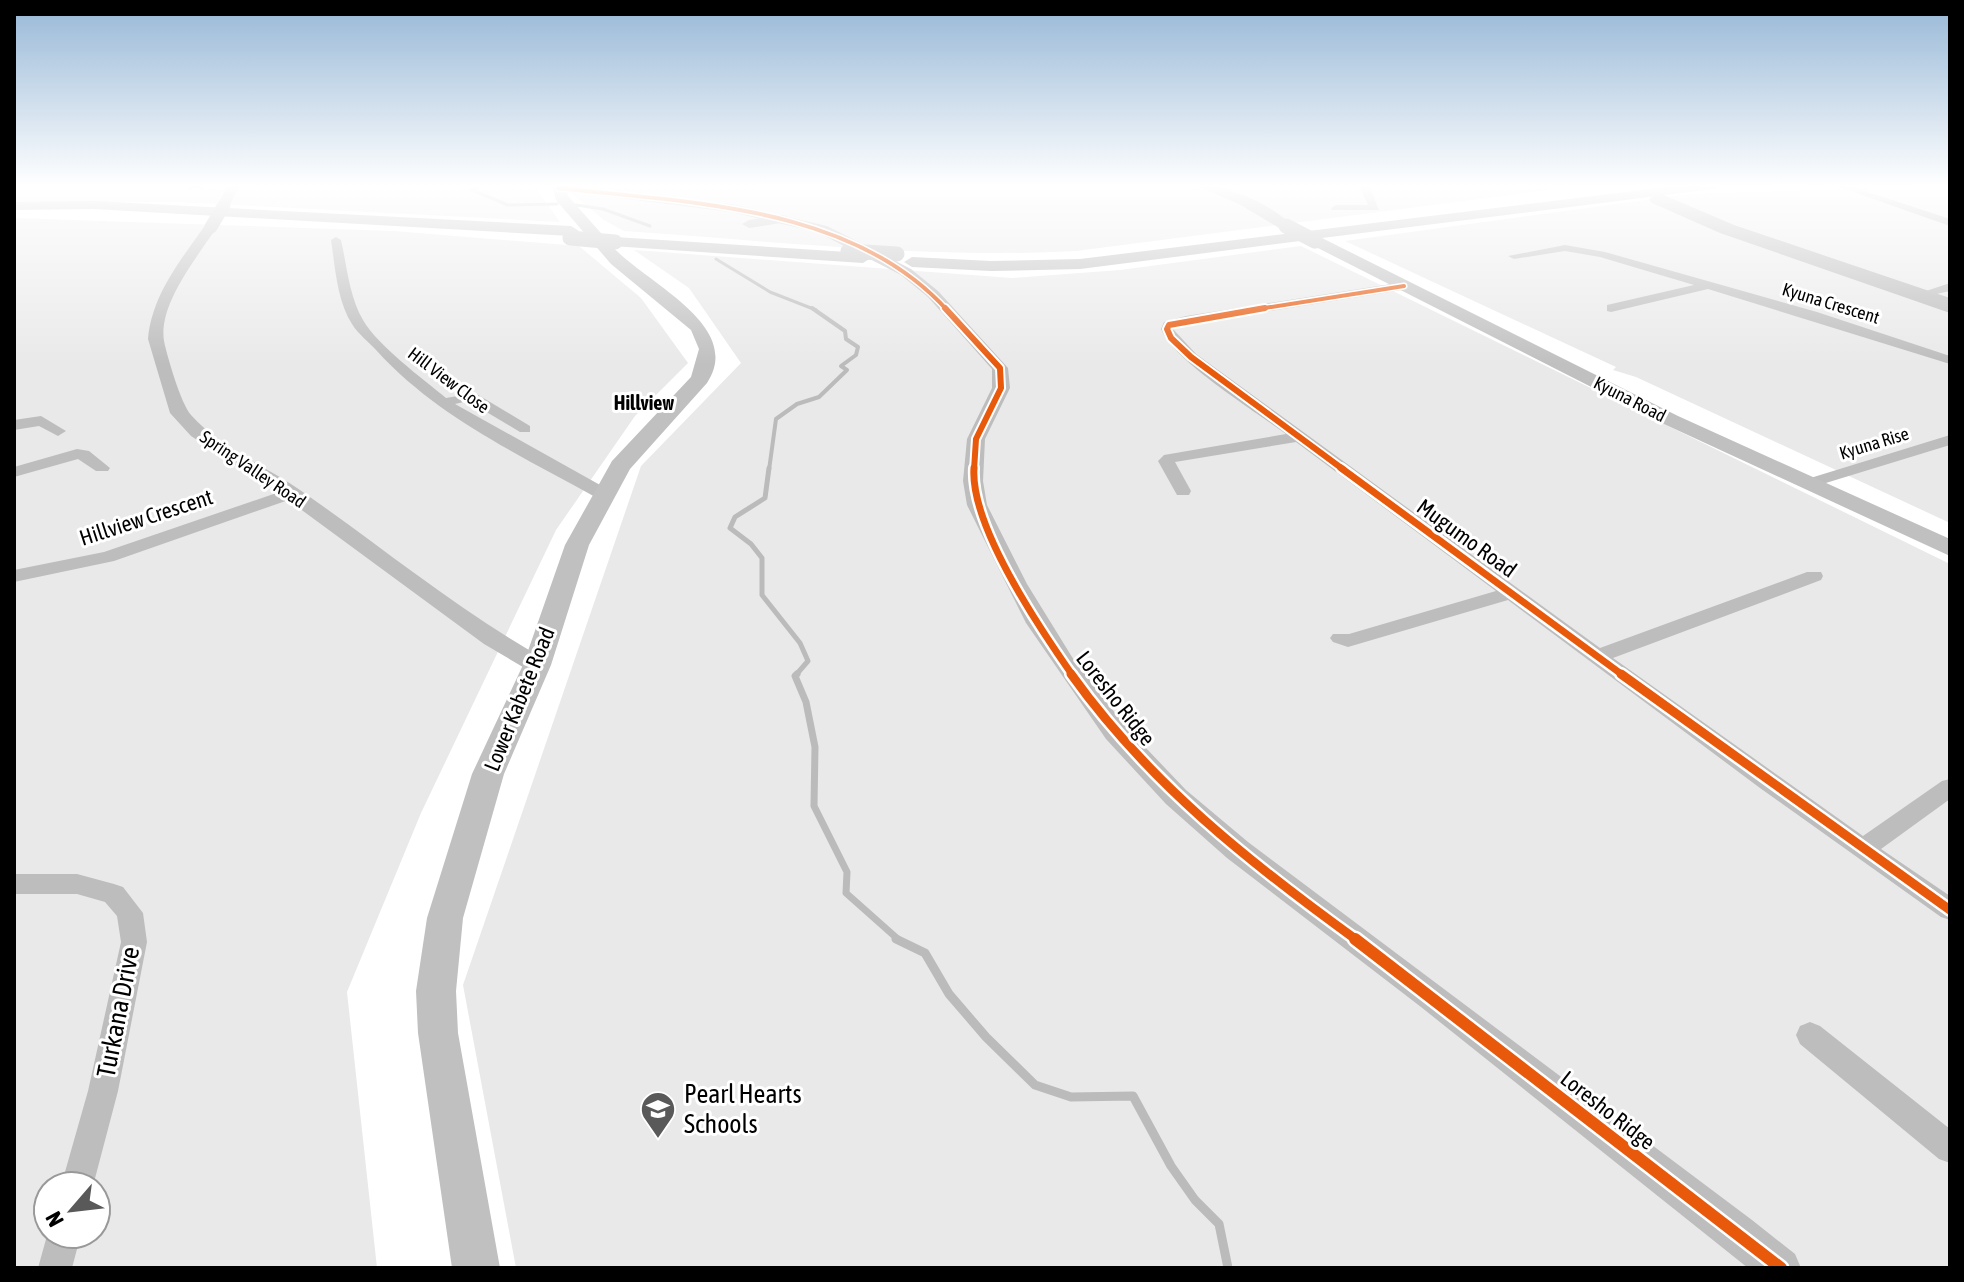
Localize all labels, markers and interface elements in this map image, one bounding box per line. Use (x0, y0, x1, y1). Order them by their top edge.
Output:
street label: Kyuna Crescent (1780, 278, 1882, 328)
street label: Hill View Close (404, 343, 494, 417)
street label: Kyuna Road (1590, 372, 1670, 426)
district label: Hillview (614, 391, 674, 414)
street label: Kyuna Rise (1837, 422, 1911, 464)
street label: Spring Valley Road (196, 426, 310, 512)
street label: Hillview Crescent (76, 483, 216, 551)
street label: Mugumo Road (1412, 493, 1522, 583)
street label: Lower Kabete Road (478, 623, 560, 775)
street label: Loresho Ridge (1071, 646, 1161, 750)
street label: Turkana Drive (91, 944, 145, 1080)
street label: Loresho Ridge (1556, 1065, 1660, 1155)
place label: Pearl Hearts Schools (684, 1079, 802, 1139)
school or university icon: Pearl Hearts Schools (639, 1090, 677, 1140)
north arrow (32, 1170, 112, 1250)
text: N (40, 1208, 69, 1231)

